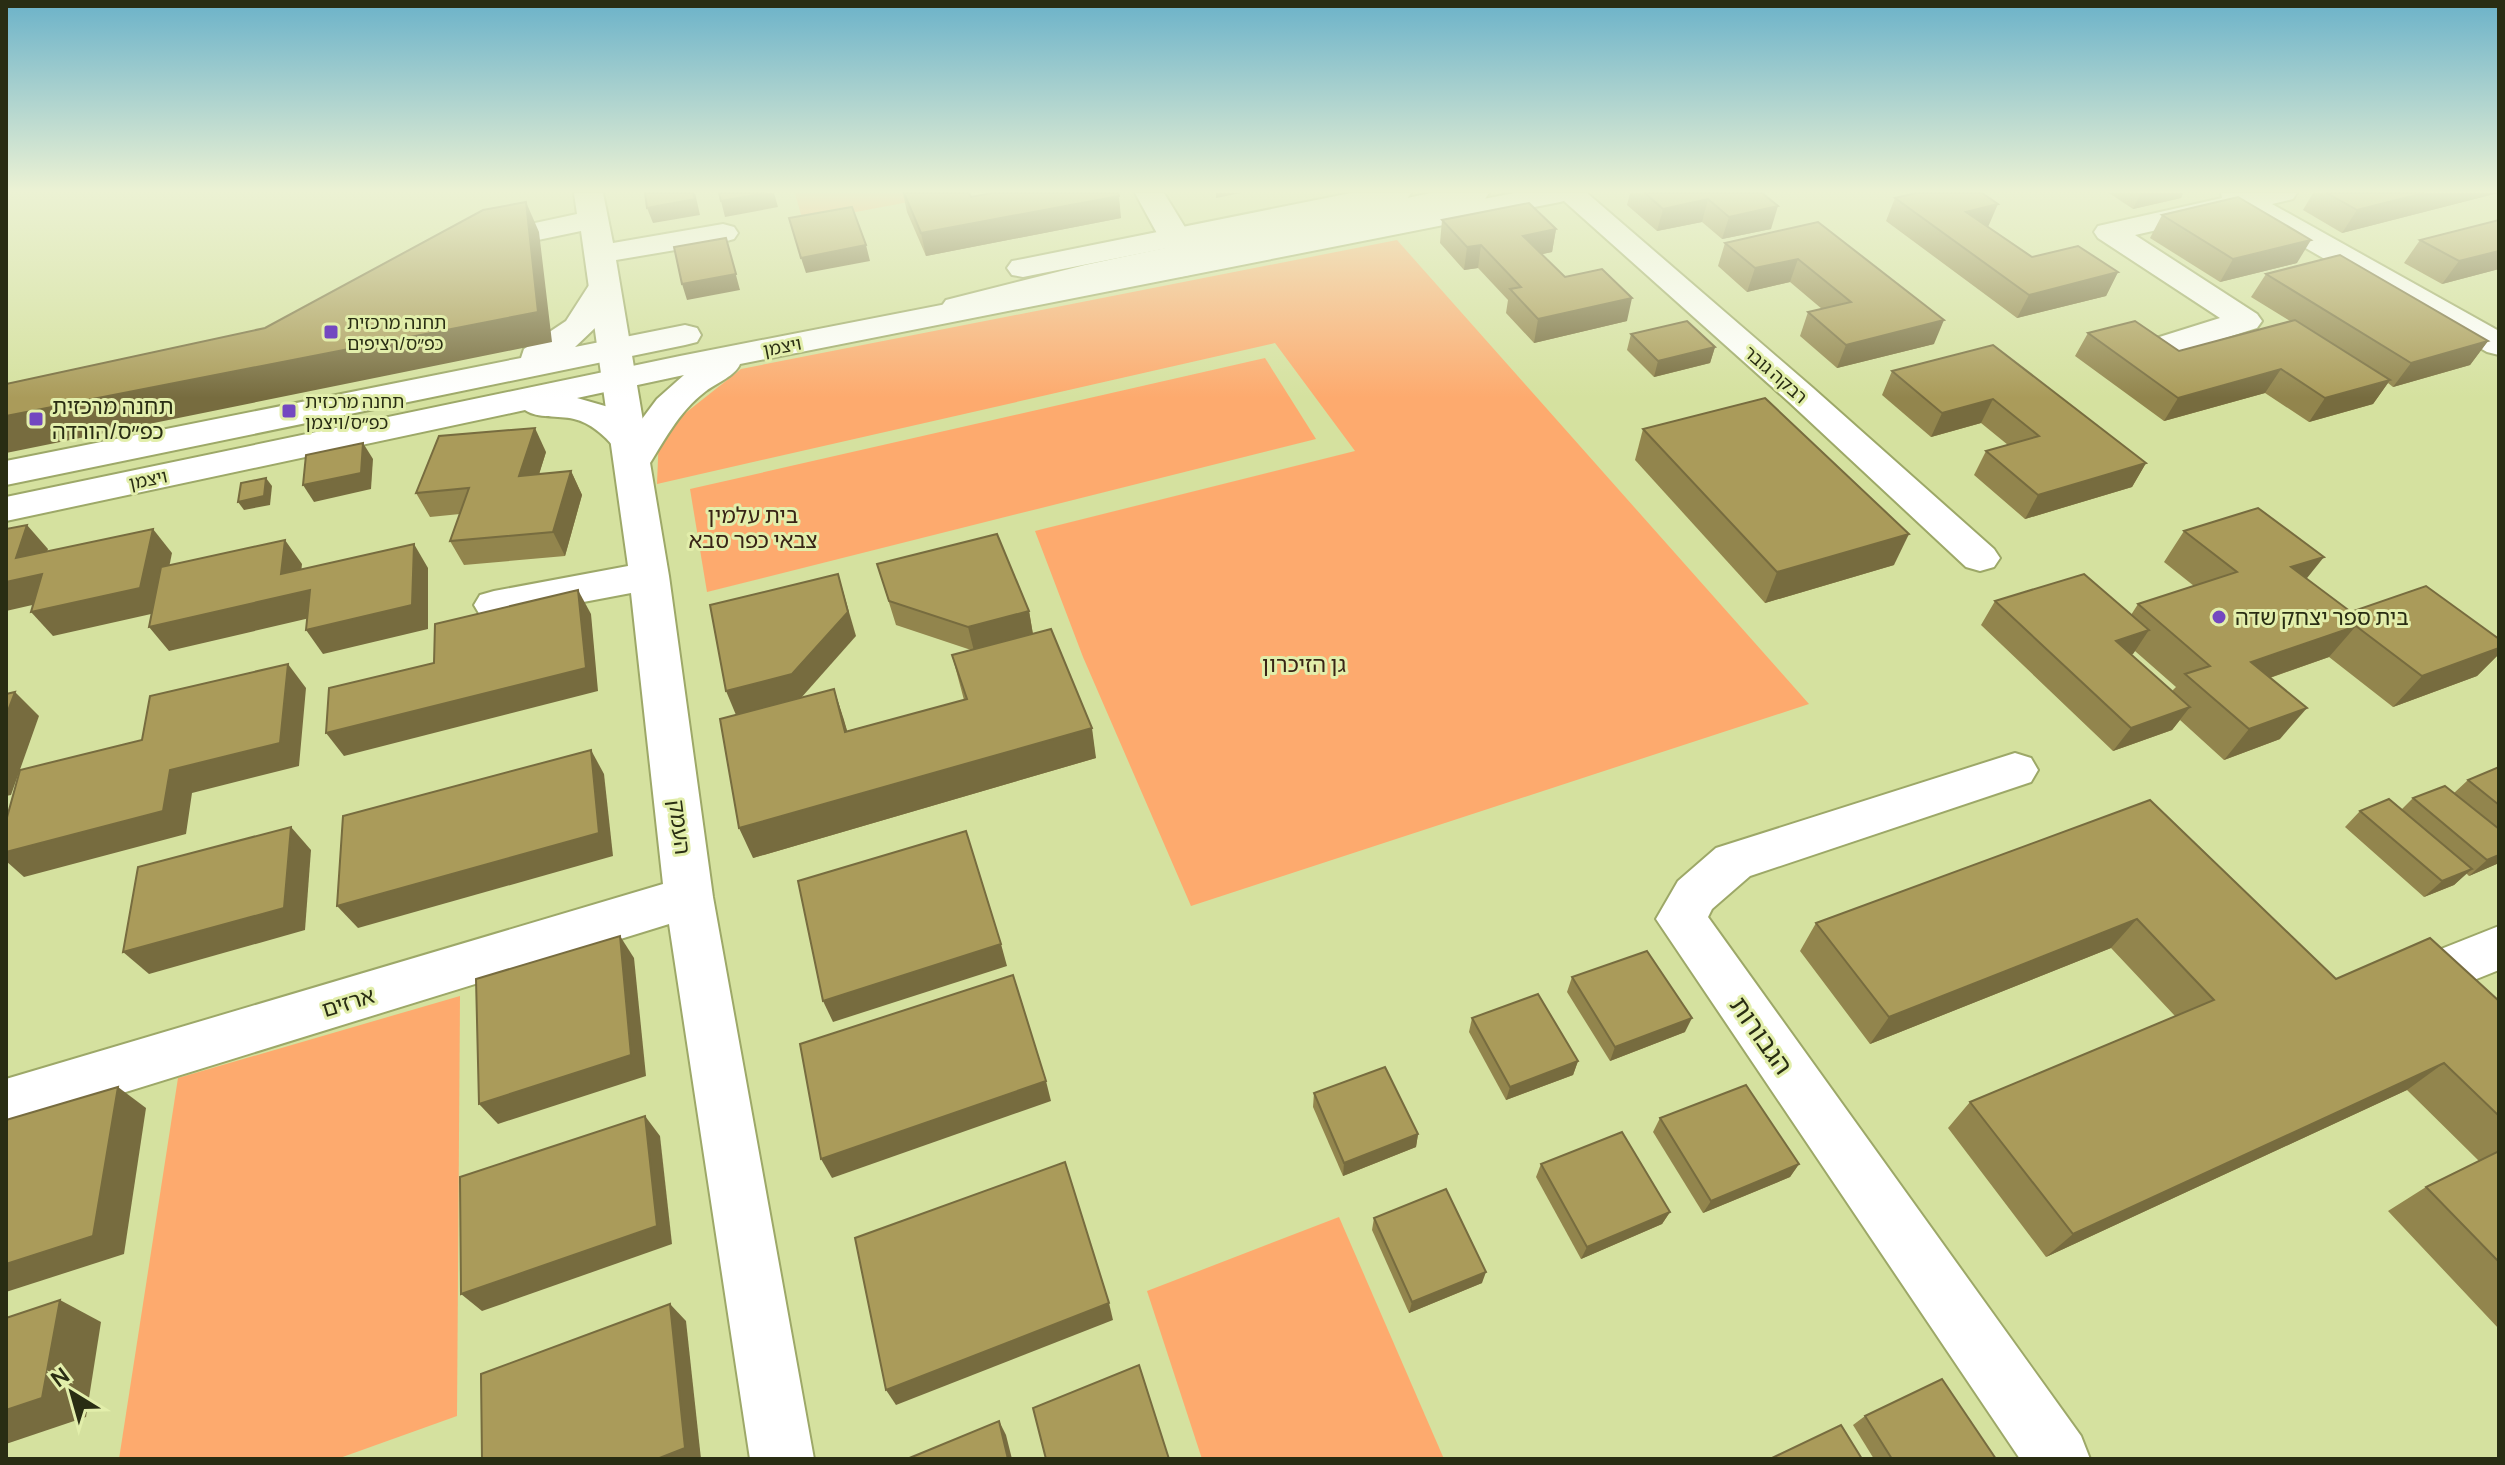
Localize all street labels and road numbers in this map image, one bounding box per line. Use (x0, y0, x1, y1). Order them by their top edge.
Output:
street label: ויצמן (761, 331, 803, 361)
street label: רבקה גובר (1739, 340, 1813, 408)
street label: ויצמן (127, 463, 169, 495)
street label: העמק (662, 798, 698, 856)
street label: ארזים (318, 980, 378, 1024)
street label: הגבורות (1722, 989, 1802, 1081)

